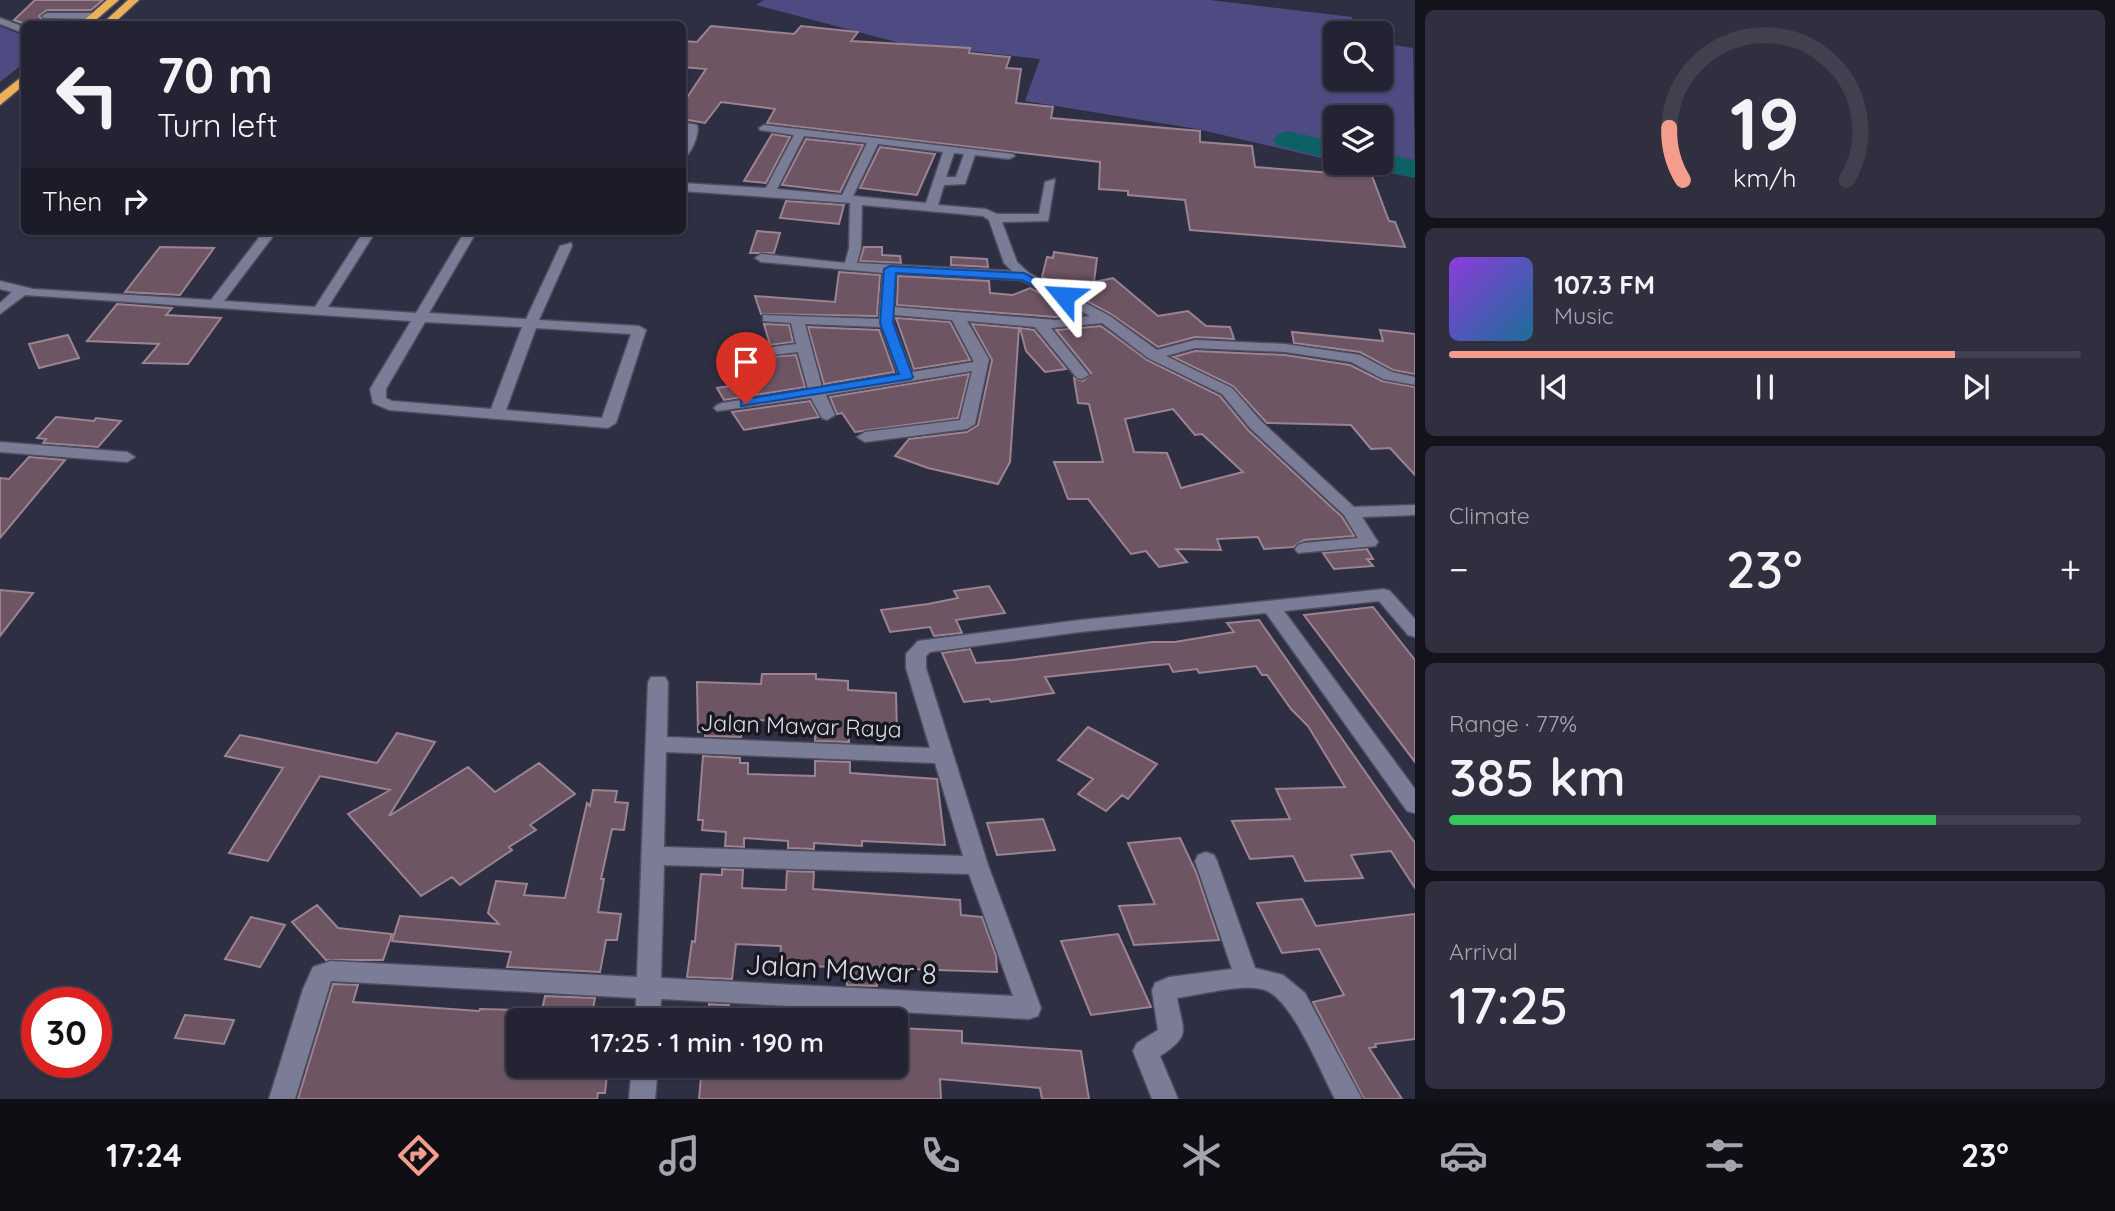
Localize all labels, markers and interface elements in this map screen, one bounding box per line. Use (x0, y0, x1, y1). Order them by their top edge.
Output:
map controls (1323, 21, 1393, 175)
button: search (1323, 21, 1393, 91)
text: 70 m (157, 44, 273, 105)
icon: left (42, 49, 133, 140)
text: 19 (1730, 77, 1800, 168)
text: Turn left (157, 105, 278, 145)
button: layers (1323, 105, 1393, 175)
text: km/h (1733, 162, 1797, 193)
icon: right (116, 182, 154, 220)
text: Then (42, 185, 102, 218)
position arrow (1027, 259, 1101, 333)
text: 107.3 FM (1554, 268, 1655, 301)
text: Music (1554, 301, 1614, 330)
pin (716, 332, 776, 404)
icon: arrive (727, 343, 765, 381)
icon: previous (1535, 368, 1573, 406)
icon: pause (1746, 368, 1784, 406)
icon: next (1957, 368, 1995, 406)
text: Climate (1449, 501, 1530, 530)
text: 23° (1726, 536, 1802, 601)
text: − (1449, 545, 1469, 593)
text: + (2060, 545, 2081, 593)
street label: Jalan Mawar Raya (700, 707, 902, 744)
text: Range · 77% (1449, 709, 1577, 738)
text: 385 km (1449, 744, 1626, 809)
text: Arrival (1449, 937, 1518, 966)
street label: Jalan Mawar 8 (744, 946, 938, 991)
text: 17:25 (1449, 972, 1568, 1037)
speed limit sign: 30 (21, 987, 112, 1078)
text: 17:25 · 1 min · 190 m (590, 1026, 824, 1059)
icon: directions (394, 1131, 443, 1180)
icon: music (655, 1131, 704, 1180)
icon: phone (916, 1131, 965, 1180)
icon: climate (1177, 1131, 1226, 1180)
icon: car (1439, 1131, 1488, 1180)
icon: filters (1700, 1131, 1749, 1180)
text: 17:24 (106, 1135, 182, 1175)
text: 23° (1961, 1135, 2009, 1175)

